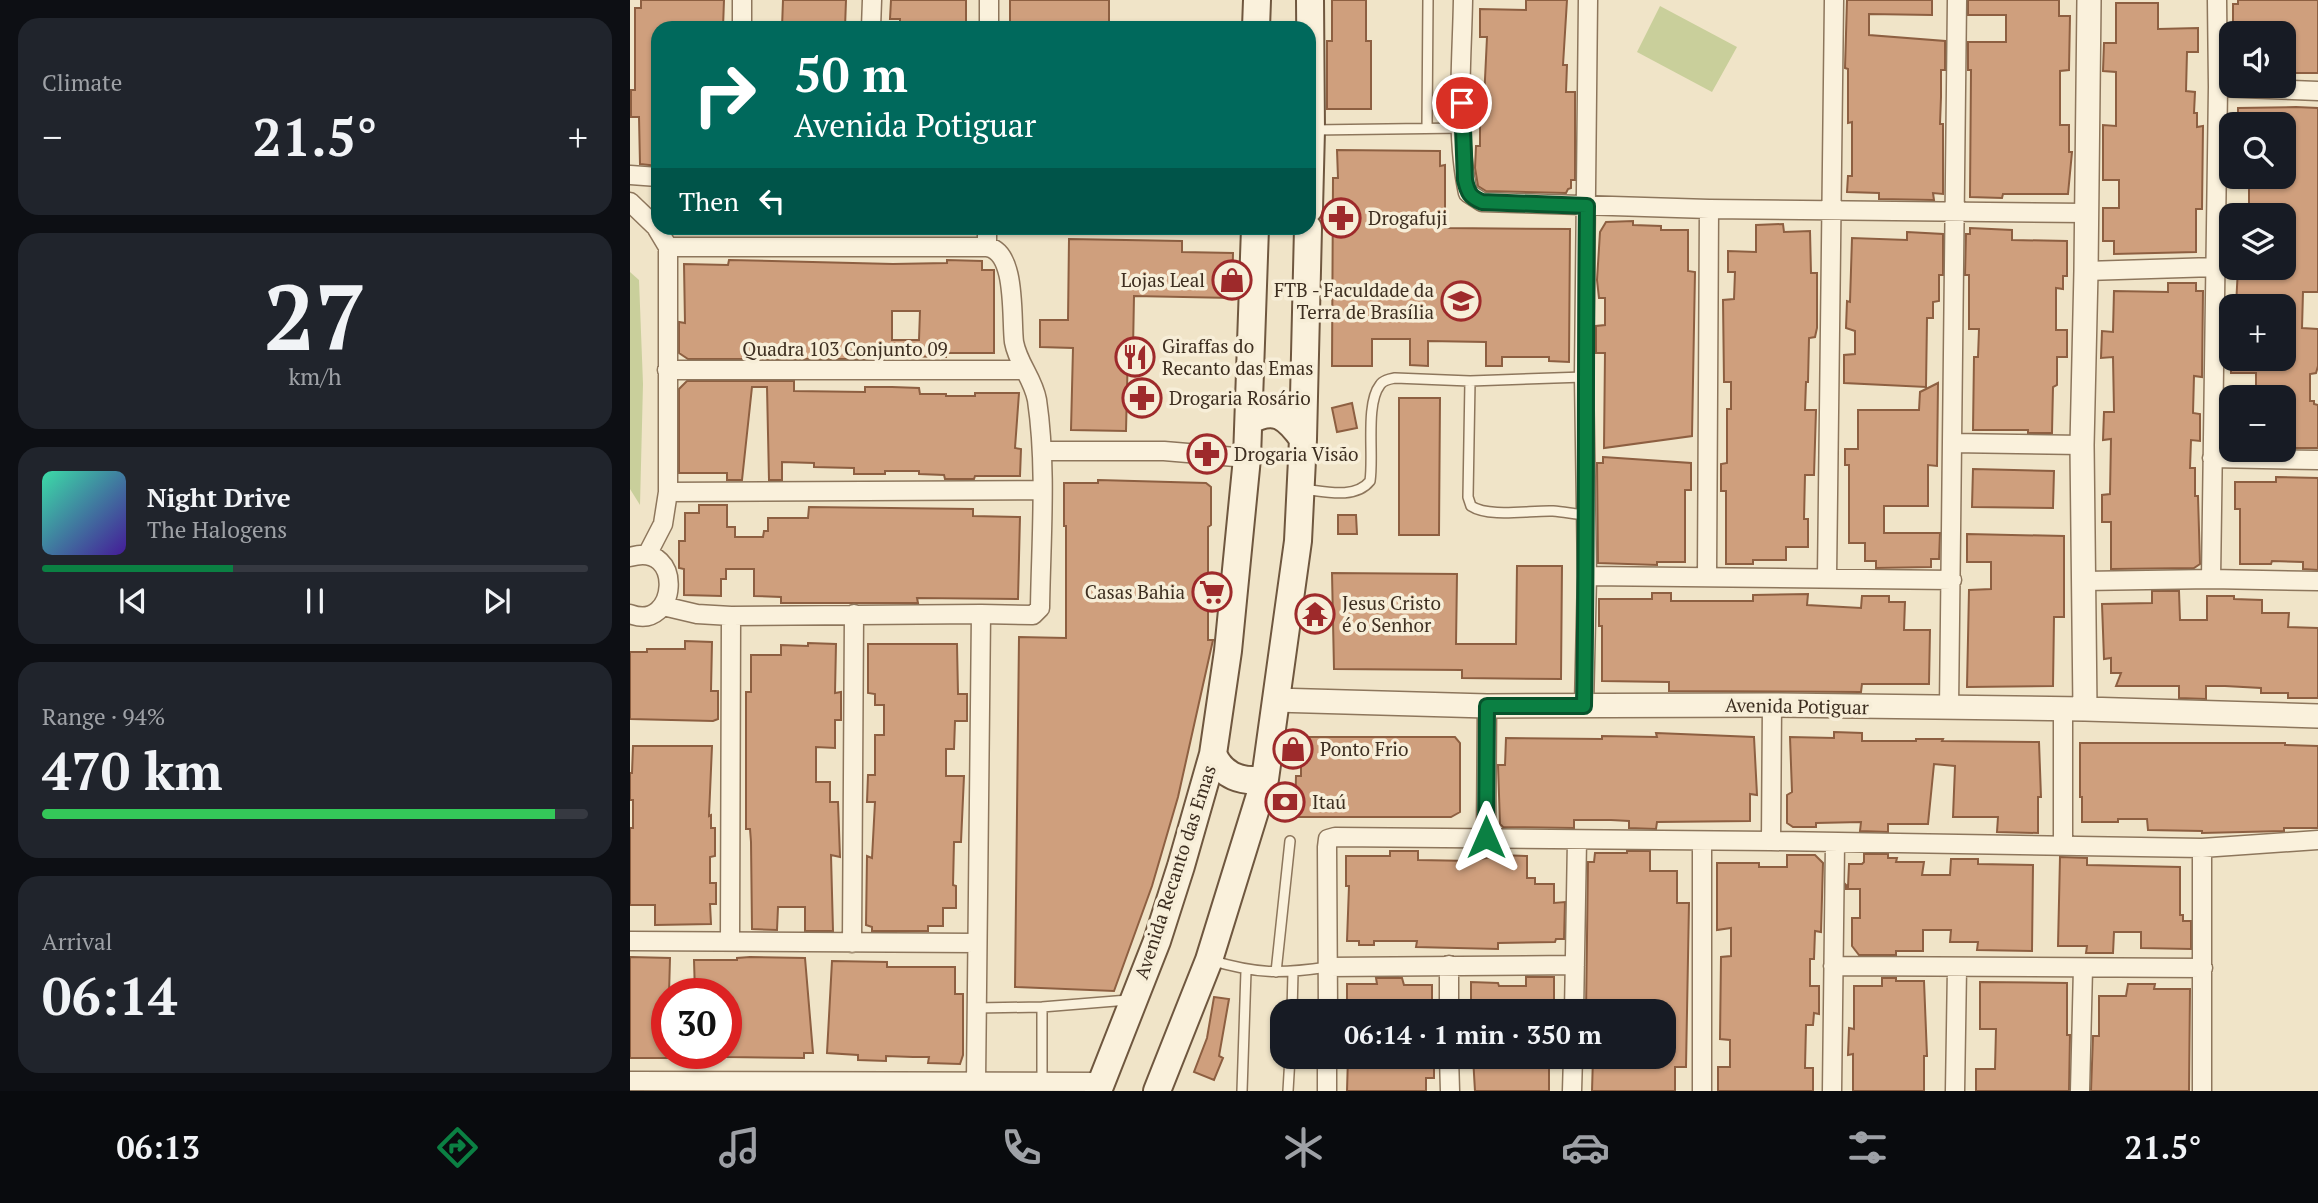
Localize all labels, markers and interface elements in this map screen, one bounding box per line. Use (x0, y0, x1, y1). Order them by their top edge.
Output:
map controls (2219, 21, 2296, 462)
button: sound (2219, 21, 2296, 98)
text: 50 m (794, 41, 908, 106)
icon: right (679, 49, 770, 140)
text: Climate (42, 67, 122, 98)
pin (1432, 73, 1492, 133)
icon: arrive (1443, 84, 1481, 122)
text: 21.5° (252, 102, 378, 171)
text: Avenida Potiguar (794, 104, 1036, 146)
text: − (42, 112, 62, 162)
text: + (568, 112, 588, 162)
button: search (2219, 112, 2296, 189)
icon: left (753, 182, 791, 220)
text: Then (679, 184, 739, 218)
pharmacy icon: Drogafuji (1320, 197, 1362, 239)
button: layers (2219, 203, 2296, 280)
place label: Drogafuji (1368, 205, 1447, 230)
text: 27 (264, 255, 366, 376)
shop icon: Lojas Leal (1211, 259, 1253, 301)
place label: Lojas Leal (1121, 267, 1205, 292)
place label: FTB - Faculdade da Terra de Brasília (1274, 277, 1434, 324)
school or university icon: FTB - Faculdade da Terra de Brasília (1440, 280, 1482, 322)
button: + (2219, 294, 2296, 371)
place label: Giraffas do Recanto das Emas (1162, 333, 1313, 380)
street label: Quadra 103 Conjunto 09 (742, 336, 948, 361)
restaurant icon: Giraffas do Recanto das Emas (1114, 336, 1156, 378)
text: km/h (288, 361, 342, 392)
pharmacy icon: Drogaria Rosário (1121, 377, 1163, 419)
place label: Drogaria Rosário (1169, 385, 1311, 410)
button: − (2219, 385, 2296, 462)
pharmacy icon: Drogaria Visão (1186, 433, 1228, 475)
place label: Drogaria Visão (1234, 441, 1359, 466)
text: Night Drive (147, 480, 291, 514)
text: The Halogens (147, 514, 287, 545)
supermarket icon: Casas Bahia (1191, 571, 1233, 613)
place label: Casas Bahia (1085, 579, 1185, 604)
icon: previous (114, 582, 152, 620)
icon: pause (296, 582, 334, 620)
icon: next (478, 582, 516, 620)
place label: Jesus Cristo é o Senhor (1342, 590, 1441, 637)
temple icon: Jesus Cristo é o Senhor (1294, 593, 1336, 635)
street label: Avenida Potiguar (1725, 692, 1870, 719)
text: Range · 94% (42, 701, 165, 732)
shop icon: Ponto Frio (1272, 728, 1314, 770)
text: 470 km (42, 736, 223, 805)
place label: Ponto Frio (1320, 736, 1409, 761)
street label: Avenida Recanto das Emas (1128, 762, 1221, 982)
bank icon: Itaú (1264, 781, 1306, 823)
place label: Itaú (1312, 789, 1346, 814)
position arrow (1449, 800, 1523, 874)
text: Arrival (42, 926, 113, 957)
text: 06:14 (42, 961, 177, 1030)
speed limit sign: 30 (651, 978, 742, 1069)
text: 06:14 · 1 min · 350 m (1344, 1017, 1602, 1051)
icon: directions (433, 1123, 482, 1172)
icon: music (715, 1123, 764, 1172)
icon: phone (997, 1123, 1046, 1172)
icon: climate (1279, 1123, 1328, 1172)
icon: car (1561, 1123, 1610, 1172)
icon: filters (1843, 1123, 1892, 1172)
text: 06:13 (116, 1126, 200, 1168)
text: 21.5° (2125, 1126, 2202, 1168)

